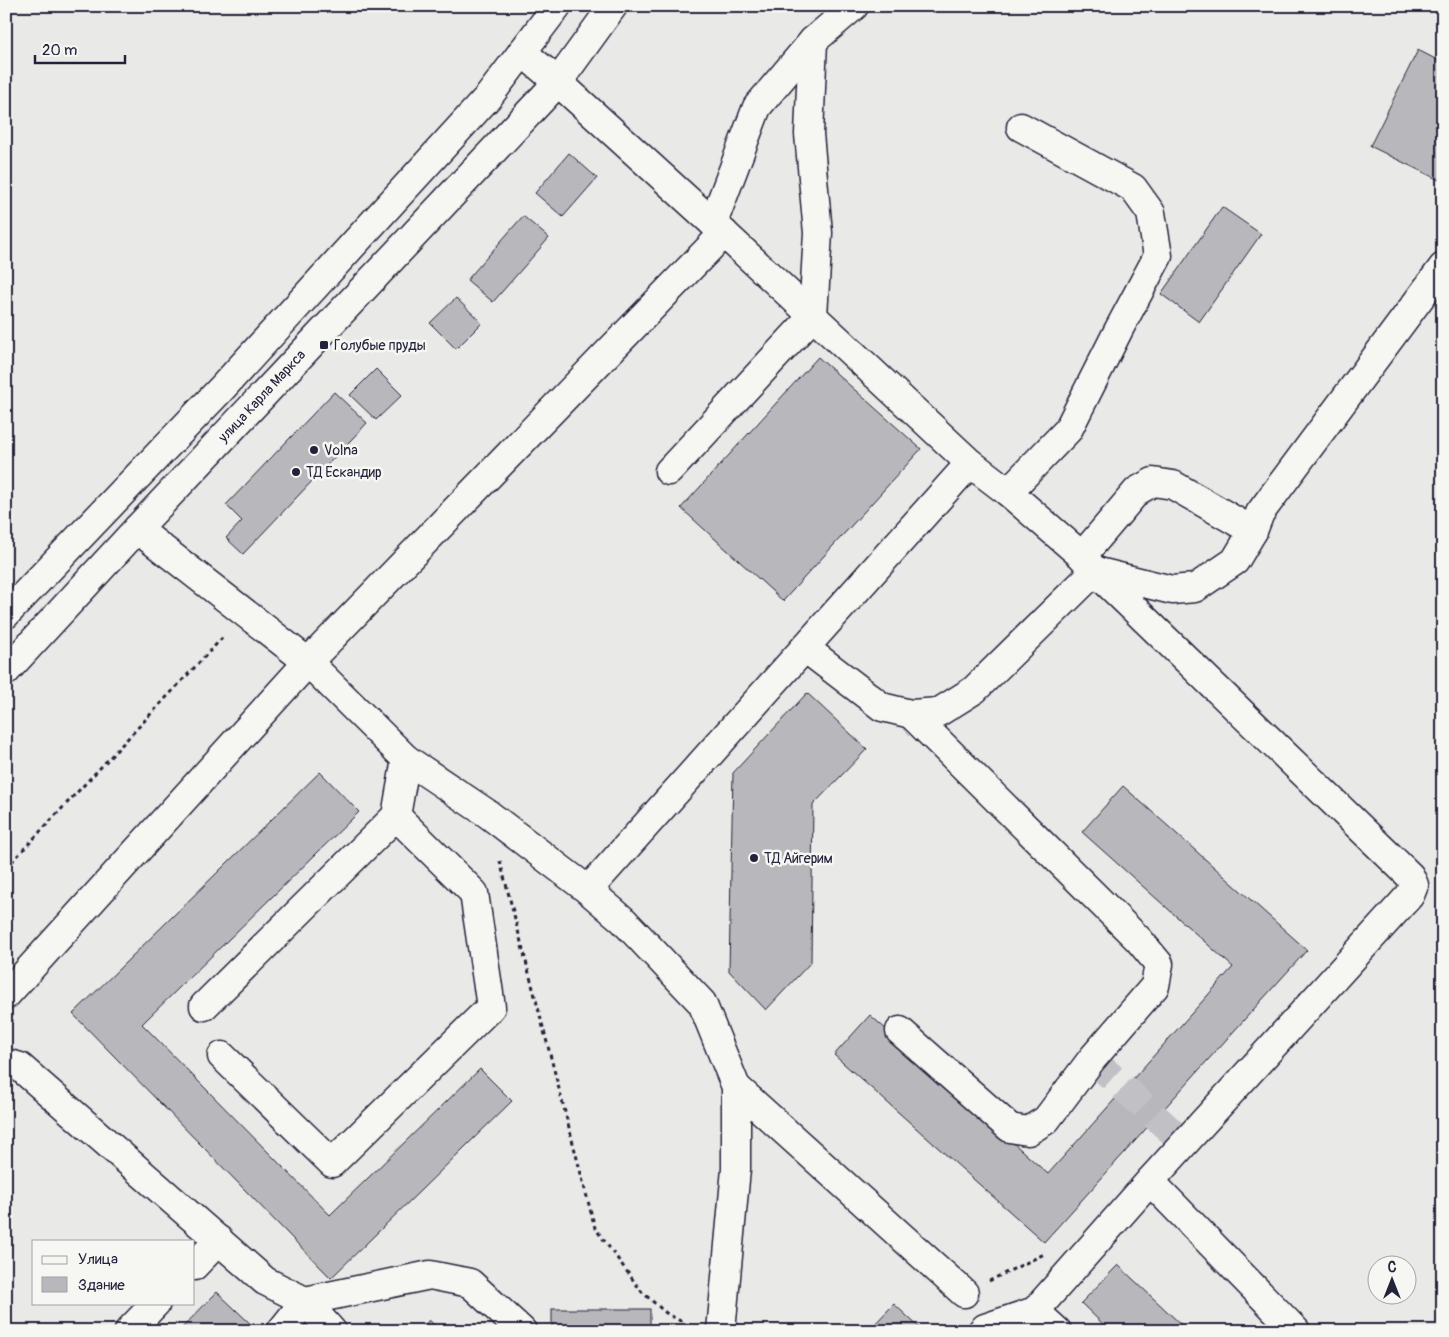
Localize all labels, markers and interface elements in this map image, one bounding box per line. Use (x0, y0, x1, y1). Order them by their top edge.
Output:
scale bar (35, 32, 125, 64)
text: 20 m (42, 41, 77, 60)
place label: Голубые пруды (334, 337, 426, 354)
marker: Голубые пруды (318, 339, 330, 351)
street label: улица Карла Маркса (214, 346, 309, 446)
place label: Volna (324, 442, 358, 459)
marker: Volna (308, 444, 320, 456)
place label: ТД Ескандир (306, 464, 382, 481)
marker: ТД Ескандир (290, 466, 302, 478)
place label: ТД Айгерим (764, 850, 833, 867)
marker: ТД Айгерим (748, 852, 760, 864)
legend (32, 1240, 195, 1304)
text: Улица (78, 1250, 118, 1269)
north arrow (1366, 1254, 1416, 1304)
text: С (1388, 1259, 1397, 1276)
text: Здание (78, 1276, 125, 1295)

